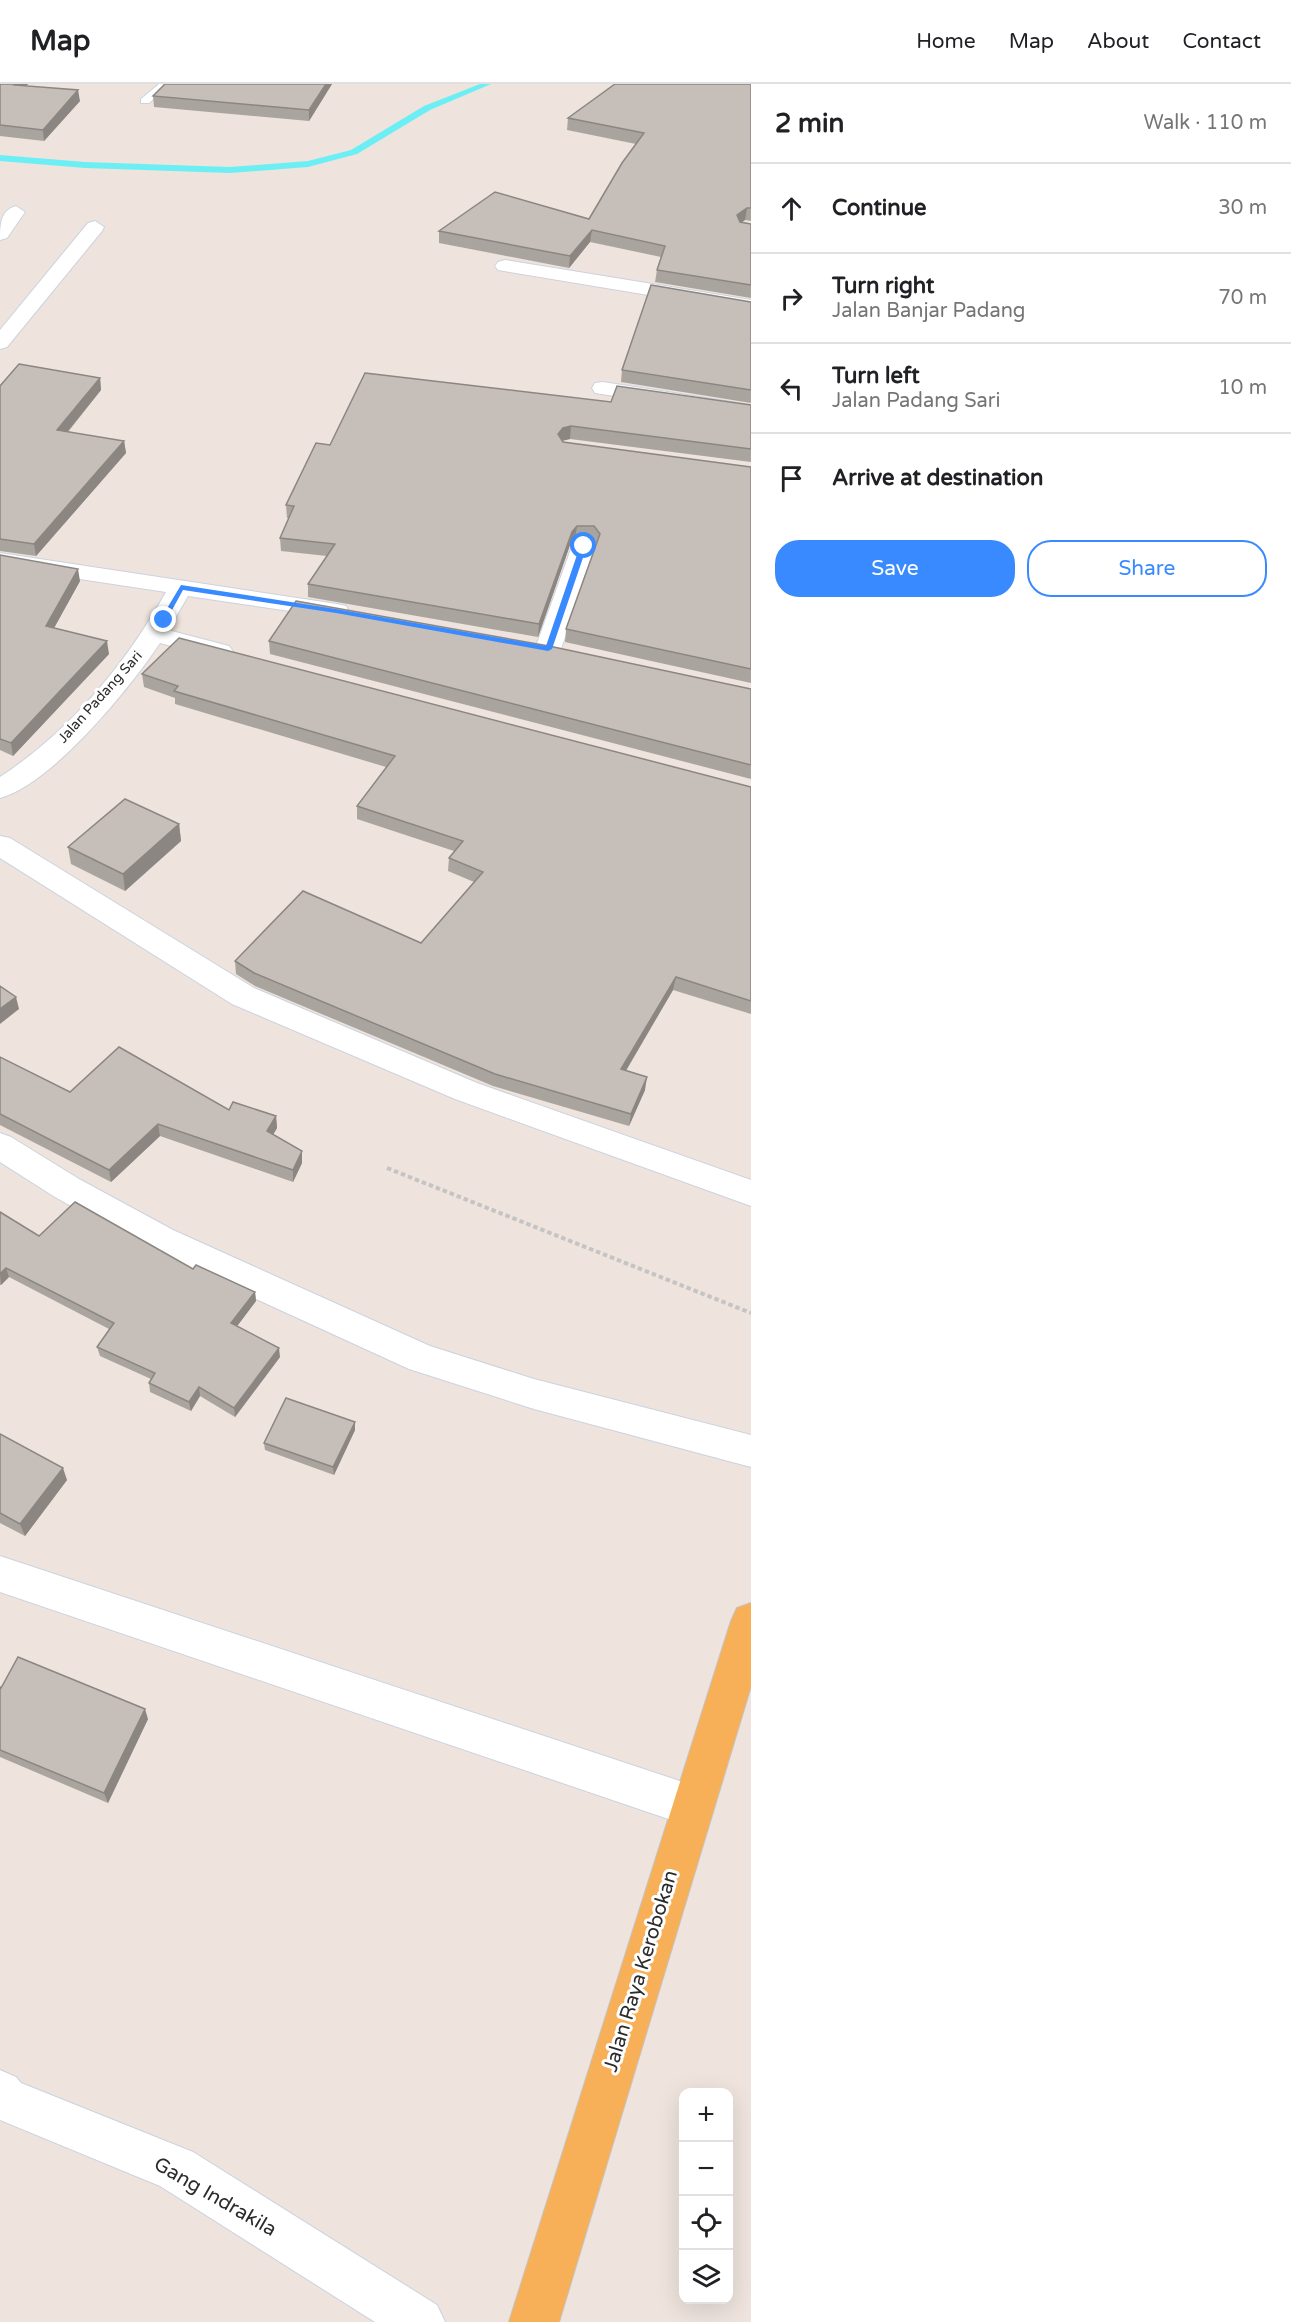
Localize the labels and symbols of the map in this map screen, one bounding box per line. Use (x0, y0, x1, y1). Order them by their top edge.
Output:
route start (570, 532, 596, 558)
route end (150, 606, 176, 632)
street label: Jalan Padang Sari (54, 648, 146, 746)
street label: Jalan Raya Kerobokan (599, 1867, 683, 2075)
street label: Gang Indrakila (149, 2152, 281, 2242)

